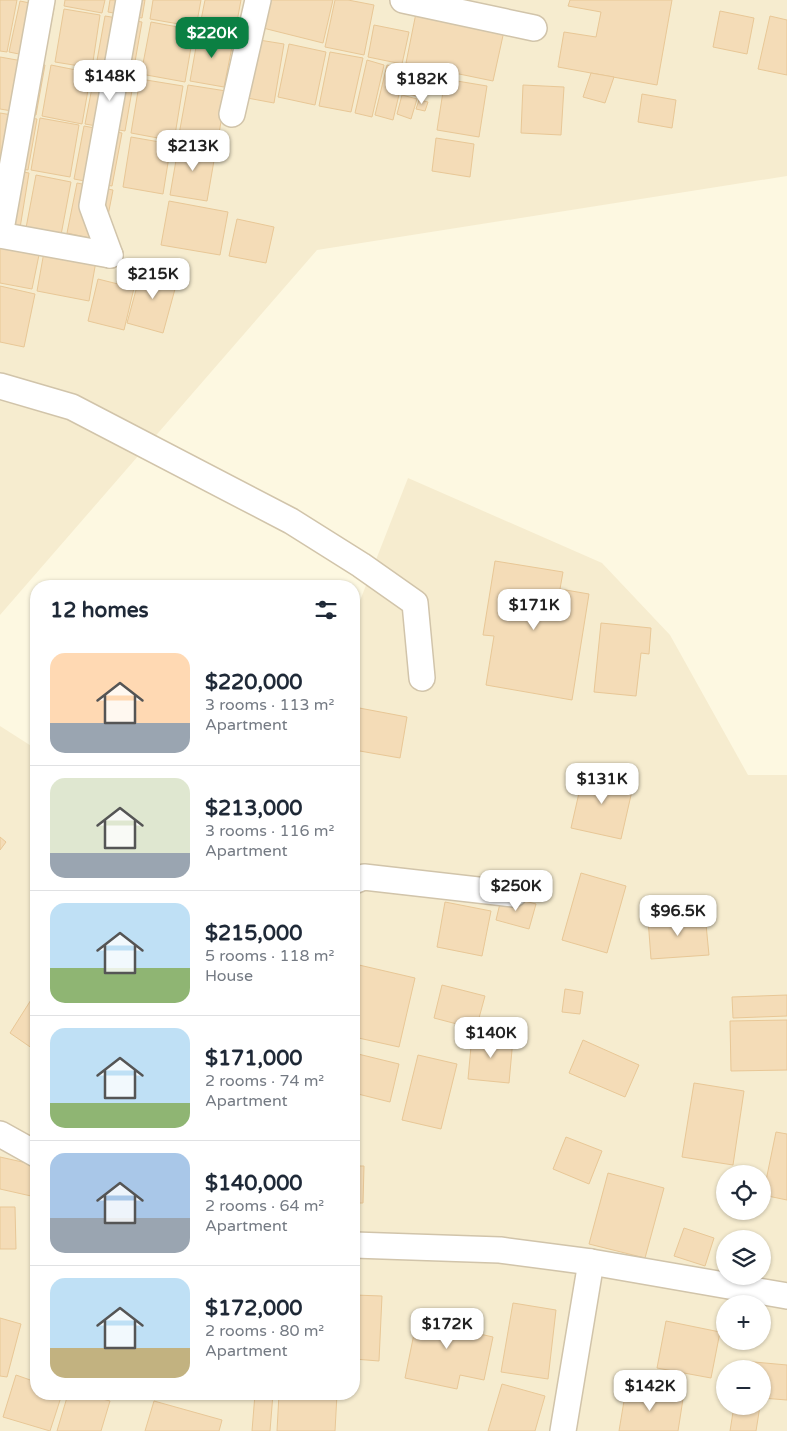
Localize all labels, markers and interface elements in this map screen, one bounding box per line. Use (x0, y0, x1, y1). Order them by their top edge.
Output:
pin: $220K (177, 17, 247, 59)
text: $220K (187, 23, 237, 43)
pin: $148K (75, 59, 145, 102)
pin: $182K (387, 62, 457, 105)
text: $148K (85, 66, 135, 86)
text: $182K (397, 69, 447, 89)
pin: $213K (158, 130, 228, 172)
text: $213K (168, 136, 218, 156)
pin: $215K (118, 258, 188, 300)
text: $215K (128, 264, 178, 284)
pin: $171K (499, 588, 569, 631)
text: $171K (509, 595, 559, 615)
icon: filters (312, 596, 340, 624)
text: 12 homes (50, 598, 149, 623)
text: $220,000 (205, 670, 303, 695)
icon: home (90, 673, 150, 733)
text: 3 rooms · 113 m² (205, 695, 334, 715)
text: Apartment (205, 715, 288, 735)
pin: $131K (567, 762, 637, 805)
text: $131K (577, 769, 627, 789)
text: $213,000 (205, 796, 303, 821)
icon: home (90, 798, 150, 858)
text: 3 rooms · 116 m² (205, 821, 334, 841)
text: Apartment (205, 841, 288, 861)
pin: $250K (481, 870, 551, 912)
text: $250K (491, 876, 541, 896)
pin: $96.5K (637, 894, 719, 937)
text: $96.5K (651, 901, 705, 921)
text: $215,000 (205, 921, 302, 946)
icon: home (90, 923, 150, 983)
text: 5 rooms · 118 m² (205, 946, 334, 966)
text: House (205, 966, 253, 986)
pin: $140K (456, 1016, 526, 1059)
text: $140K (466, 1023, 516, 1043)
text: $171,000 (205, 1046, 303, 1071)
icon: home (90, 1048, 150, 1108)
text: 2 rooms · 74 m² (205, 1071, 324, 1091)
text: Apartment (205, 1091, 288, 1111)
map controls (716, 1165, 771, 1415)
button: locate (716, 1165, 771, 1220)
text: $140,000 (205, 1171, 303, 1196)
icon: home (90, 1173, 150, 1233)
text: 2 rooms · 64 m² (205, 1196, 324, 1216)
text: Apartment (205, 1216, 288, 1236)
button: layers (716, 1230, 771, 1285)
button: + (716, 1295, 771, 1350)
text: $172,000 (205, 1296, 303, 1321)
icon: home (90, 1298, 150, 1358)
pin: $172K (412, 1308, 482, 1350)
text: $172K (422, 1314, 472, 1334)
text: 2 rooms · 80 m² (205, 1321, 324, 1341)
text: Apartment (205, 1341, 288, 1361)
button: − (716, 1360, 771, 1415)
pin: $142K (615, 1370, 685, 1412)
text: $142K (625, 1376, 675, 1396)

